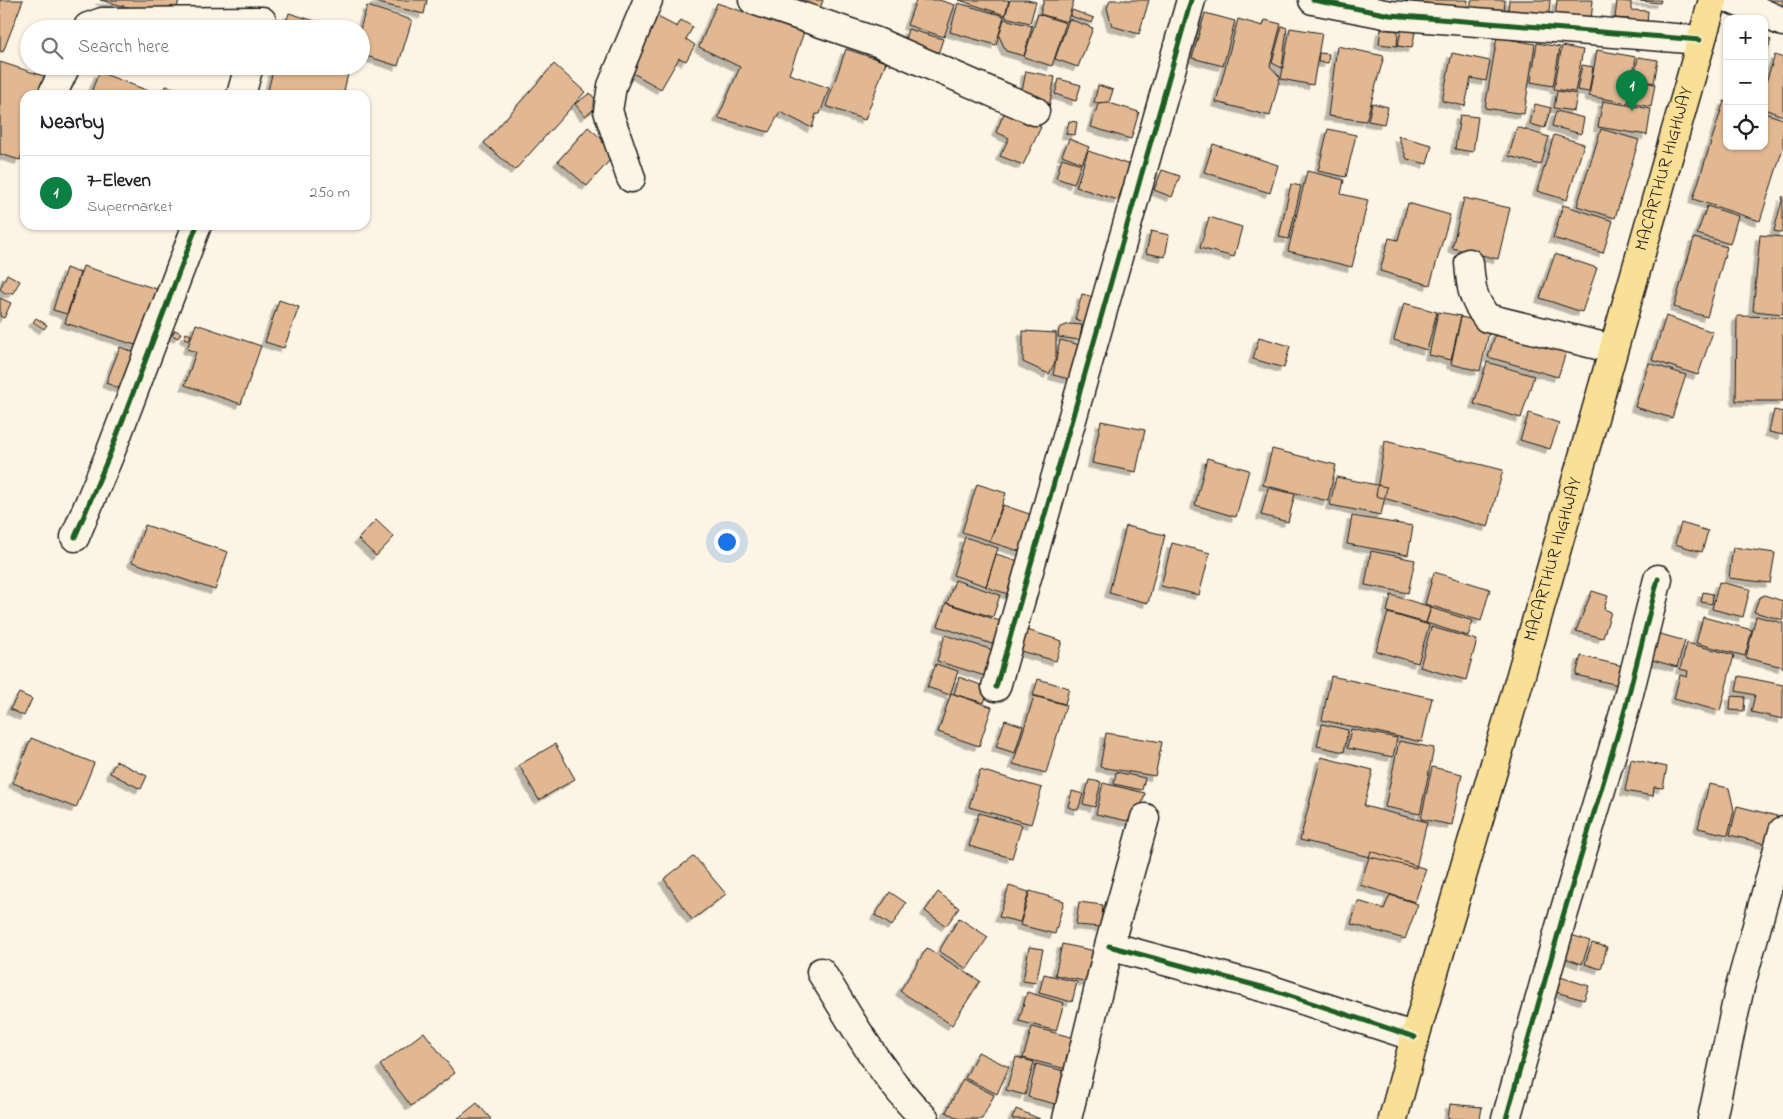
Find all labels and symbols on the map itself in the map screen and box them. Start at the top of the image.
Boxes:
pin: 1 [1616,70,1648,111]
street label: MACARTHUR HIGHWAY [1629,83,1701,254]
street label: MACARTHUR HIGHWAY [1518,474,1590,645]
your location [714,529,740,555]

